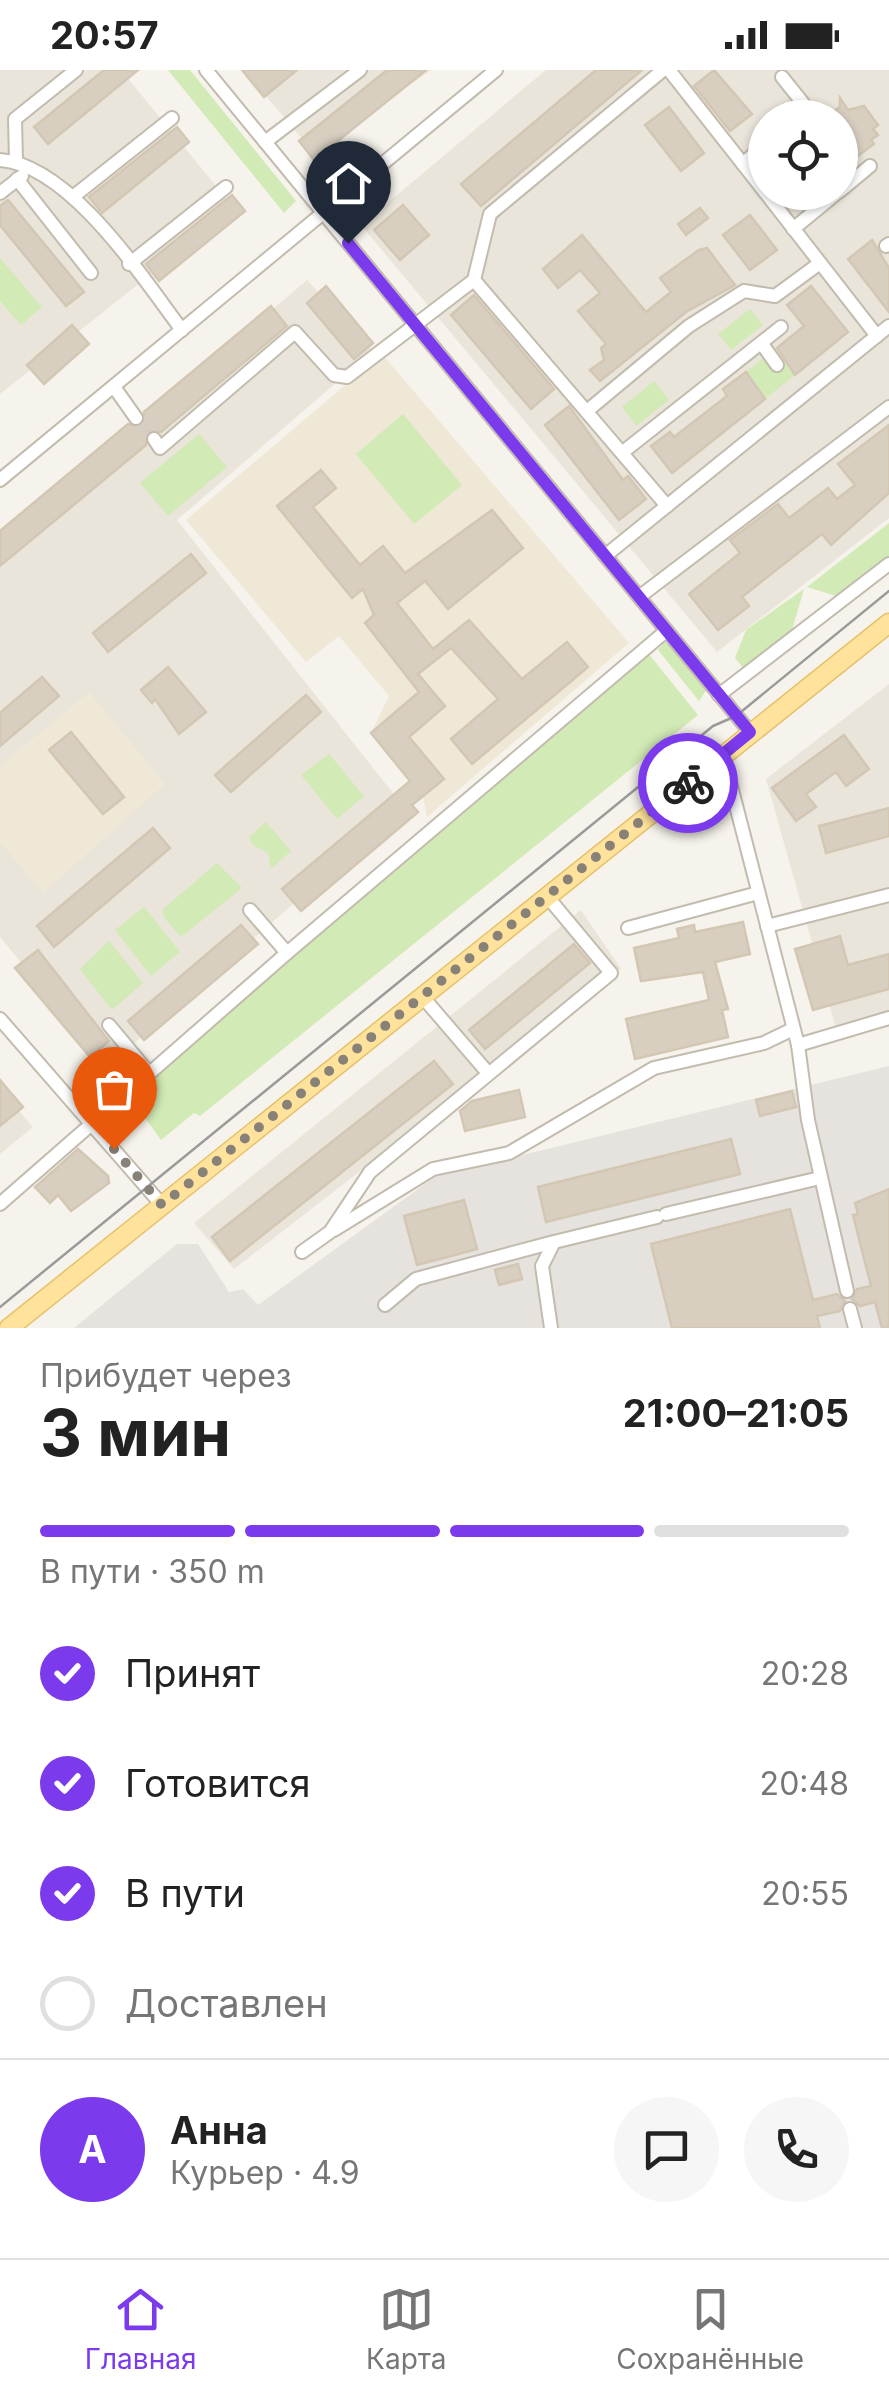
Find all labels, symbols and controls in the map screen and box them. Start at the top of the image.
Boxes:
text: 20:57 [50,12,159,58]
map controls [748,100,858,210]
button: locate [748,100,858,210]
pin [306,141,391,244]
icon: home [321,156,376,211]
courier [638,733,738,833]
icon: bike [661,756,716,811]
pin [72,1047,157,1150]
icon: bag [87,1062,142,1117]
text: Прибудет через [40,1356,292,1395]
text: 21:00–21:05 [623,1390,849,1436]
text: 3 мин [40,1393,231,1472]
text: В пути · 350 m [40,1552,265,1591]
icon: check [40,1646,95,1701]
text: Принят [125,1650,260,1696]
text: 20:28 [761,1654,849,1693]
icon: check [40,1756,95,1811]
text: Готовится [125,1760,310,1806]
text: 20:48 [760,1764,849,1803]
icon: check [40,1866,95,1921]
text: В пути [125,1870,245,1916]
text: 20:55 [761,1874,849,1913]
text: Доставлен [125,1980,328,2026]
button: chat [614,2097,719,2202]
button: phone [744,2097,849,2202]
text: Анна [170,2107,268,2153]
text: А [78,2126,107,2172]
text: Курьер · 4.9 [170,2153,360,2192]
tab: Главная [85,2282,196,2376]
tab: Карта [366,2282,447,2376]
tab: Сохранённые [616,2282,804,2376]

